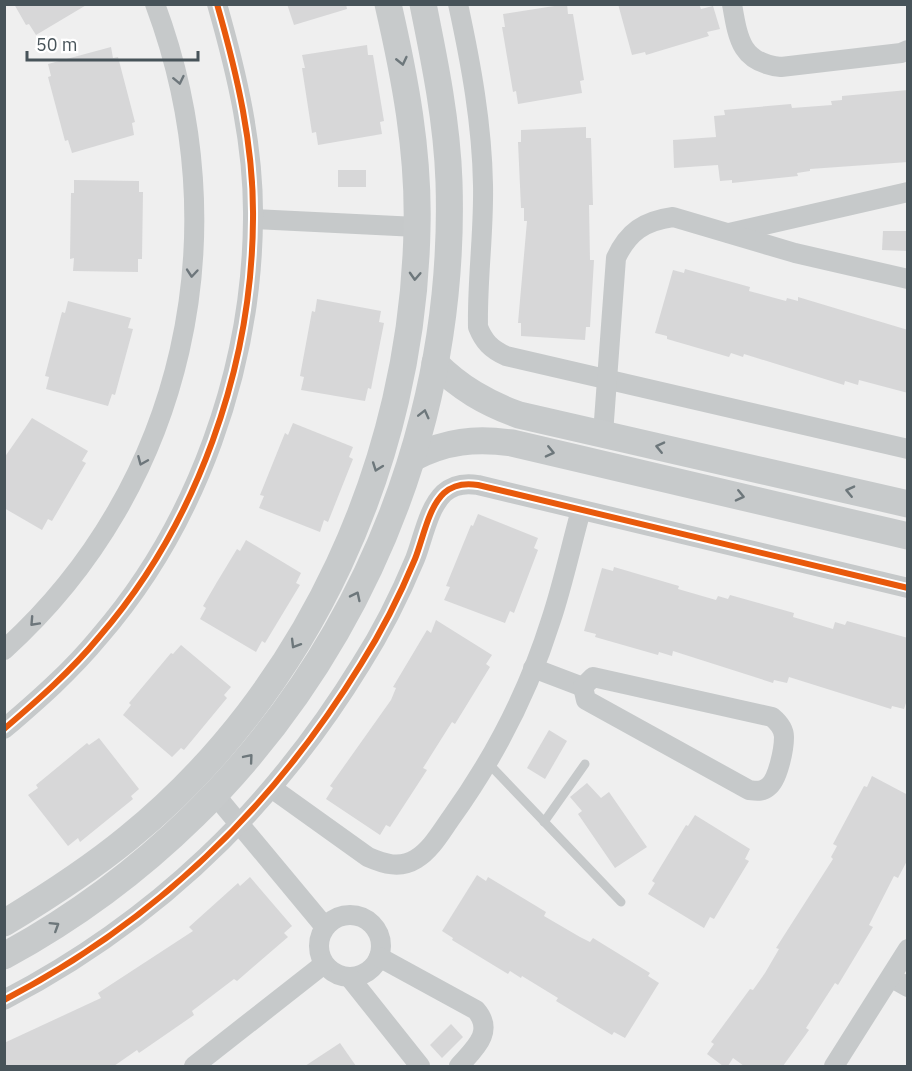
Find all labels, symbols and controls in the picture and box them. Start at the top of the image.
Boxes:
scale bar [27,24,198,62]
text: 50 m [36,33,78,56]
one-way arrow [394,56,407,66]
one-way arrow [172,75,185,85]
one-way arrow [186,269,199,278]
one-way arrow [408,272,421,281]
one-way arrow [417,409,430,419]
one-way arrow [656,442,666,455]
one-way arrow [545,444,555,457]
one-way arrow [137,454,149,465]
one-way arrow [372,461,385,472]
one-way arrow [846,485,856,498]
one-way arrow [735,489,745,502]
one-way arrow [349,591,361,602]
one-way arrow [30,615,41,625]
one-way arrow [291,637,303,648]
one-way arrow [242,754,253,765]
one-way arrow [49,922,59,934]

